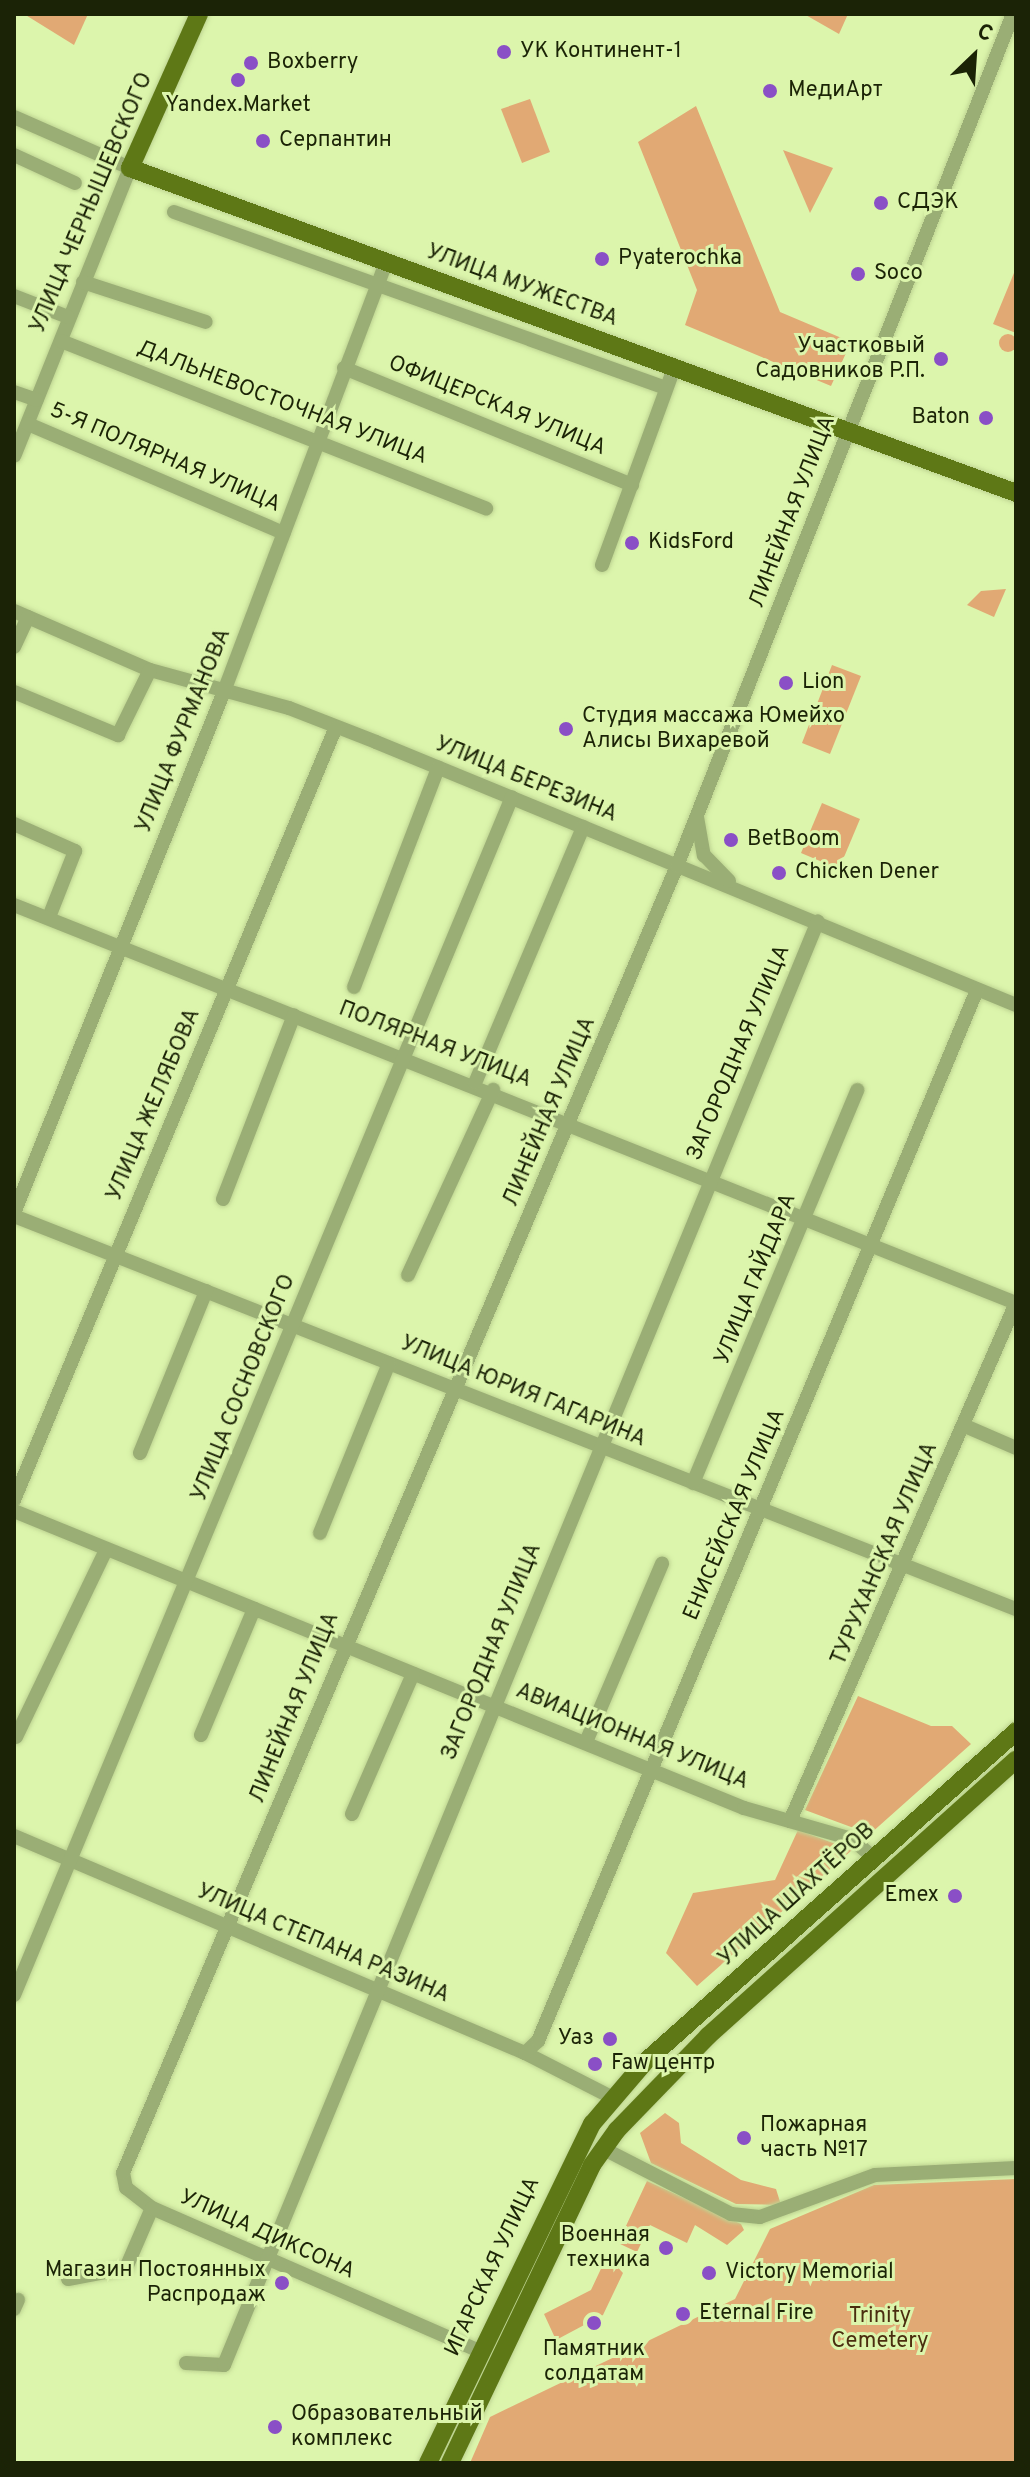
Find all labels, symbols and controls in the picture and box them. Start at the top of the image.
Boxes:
north arrow [934,16,1014,96]
text: С [972,19,996,49]
place label: УК Континент-1 [520,39,682,65]
marker: УК Континент-1 [495,43,513,61]
place label: Boxberry [267,50,358,76]
marker: Boxberry [242,54,260,72]
street label: УЛИЦА ЧЕРНЫШЕВСКОГО [25,68,159,338]
marker: Yandex.Market [229,71,247,89]
place label: МедиАрт [788,78,883,104]
marker: МедиАрт [759,80,781,102]
place label: Yandex.Market [165,93,311,119]
place label: Серпантин [279,128,392,154]
marker: Серпантин [254,132,272,150]
place label: СДЭК [897,190,959,216]
marker: СДЭК [872,194,890,212]
street label: УЛИЦА МУЖЕСТВА [422,239,622,333]
place label: Pyaterochka [618,246,742,272]
marker: Pyaterochka [593,250,611,268]
place label: Soco [874,261,923,287]
marker: Soco [849,265,867,283]
place label: Участковый Садовников Р.П. [755,333,925,384]
street label: ДАЛЬНЕВОСТОЧНАЯ УЛИЦА [133,335,431,471]
street label: ОФИЦЕРСКАЯ УЛИЦА [384,350,610,462]
marker: Участковый Садовников Р.П. [932,350,950,368]
street label: 5-Я ПОЛЯРНАЯ УЛИЦА [46,397,284,519]
place label: Baton [911,405,970,431]
marker: Baton [977,409,995,427]
street label: ЛИНЕЙНАЯ УЛИЦА [744,412,842,612]
place label: KidsFord [648,530,734,556]
marker: KidsFord [623,534,641,552]
street label: УЛИЦА ФУРМАНОВА [131,625,237,837]
place label: Lion [802,670,844,696]
marker: Lion [777,674,795,692]
place label: Студия массажа Юмейхо Алисы Вихаревой [582,703,845,754]
marker: Студия массажа Юмейхо Алисы Вихаревой [557,720,575,738]
street label: УЛИЦА БЕРЕЗИНА [431,731,621,829]
place label: BetBoom [747,827,840,853]
marker: BetBoom [722,831,740,849]
place label: Chicken Dener [795,860,939,886]
marker: Chicken Dener [770,864,788,882]
street label: ЗАГОРОДНАЯ УЛИЦА [682,941,796,1165]
street label: ПОЛЯРНАЯ УЛИЦА [335,996,535,1094]
street label: УЛИЦА ЖЕЛЯБОВА [101,1005,207,1205]
street label: ЛИНЕЙНАЯ УЛИЦА [498,1013,602,1211]
street label: УЛИЦА ГАЙДАРА [709,1189,803,1369]
street label: УЛИЦА СОСНОВСКОГО [186,1270,302,1506]
street label: УЛИЦА ЮРИЯ ГАГАРИНА [396,1330,650,1454]
street label: ЕНИСЕЙСКАЯ УЛИЦА [679,1405,791,1625]
street label: ТУРУХАНСКАЯ УЛИЦА [826,1439,944,1669]
street label: ЗАГОРОДНАЯ УЛИЦА [436,1540,548,1764]
street label: ЛИНЕЙНАЯ УЛИЦА [245,1609,345,1807]
street label: АВИАЦИОННАЯ УЛИЦА [512,1678,752,1796]
street label: УЛИЦА ШАХТЁРОВ [713,1817,881,1973]
street label: УЛИЦА СТЕПАНА РАЗИНА [192,1878,454,2010]
place label: Emex [884,1883,939,1909]
marker: Emex [946,1887,964,1905]
place label: Уаз [558,2026,594,2052]
marker: Уаз [601,2030,619,2048]
place label: Faw центр [611,2051,715,2077]
marker: Faw центр [586,2055,604,2073]
place label: Пожарная часть №17 [760,2112,868,2164]
marker: Пожарная часть №17 [735,2129,753,2147]
street label: ИГАРСКАЯ УЛИЦА [440,2173,546,2361]
street label: УЛИЦА ДИКСОНА [175,2184,359,2286]
place label: Военная техника [561,2222,650,2274]
marker: Военная техника [657,2239,675,2257]
place label: Магазин Постоянных Распродаж [45,2257,266,2308]
place label: Victory Memorial [725,2260,894,2286]
marker: Victory Memorial [700,2264,718,2282]
marker: Магазин Постоянных Распродаж [273,2274,291,2292]
place label: Eternal Fire [699,2301,813,2327]
park label: Trinity Cemetery [831,2303,929,2354]
marker: Eternal Fire [674,2305,692,2323]
marker: Памятник солдатам [585,2314,603,2332]
place label: Памятник солдатам [543,2336,645,2388]
place label: Образовательный комплекс [291,2401,483,2452]
marker: Образовательный комплекс [266,2418,284,2436]

